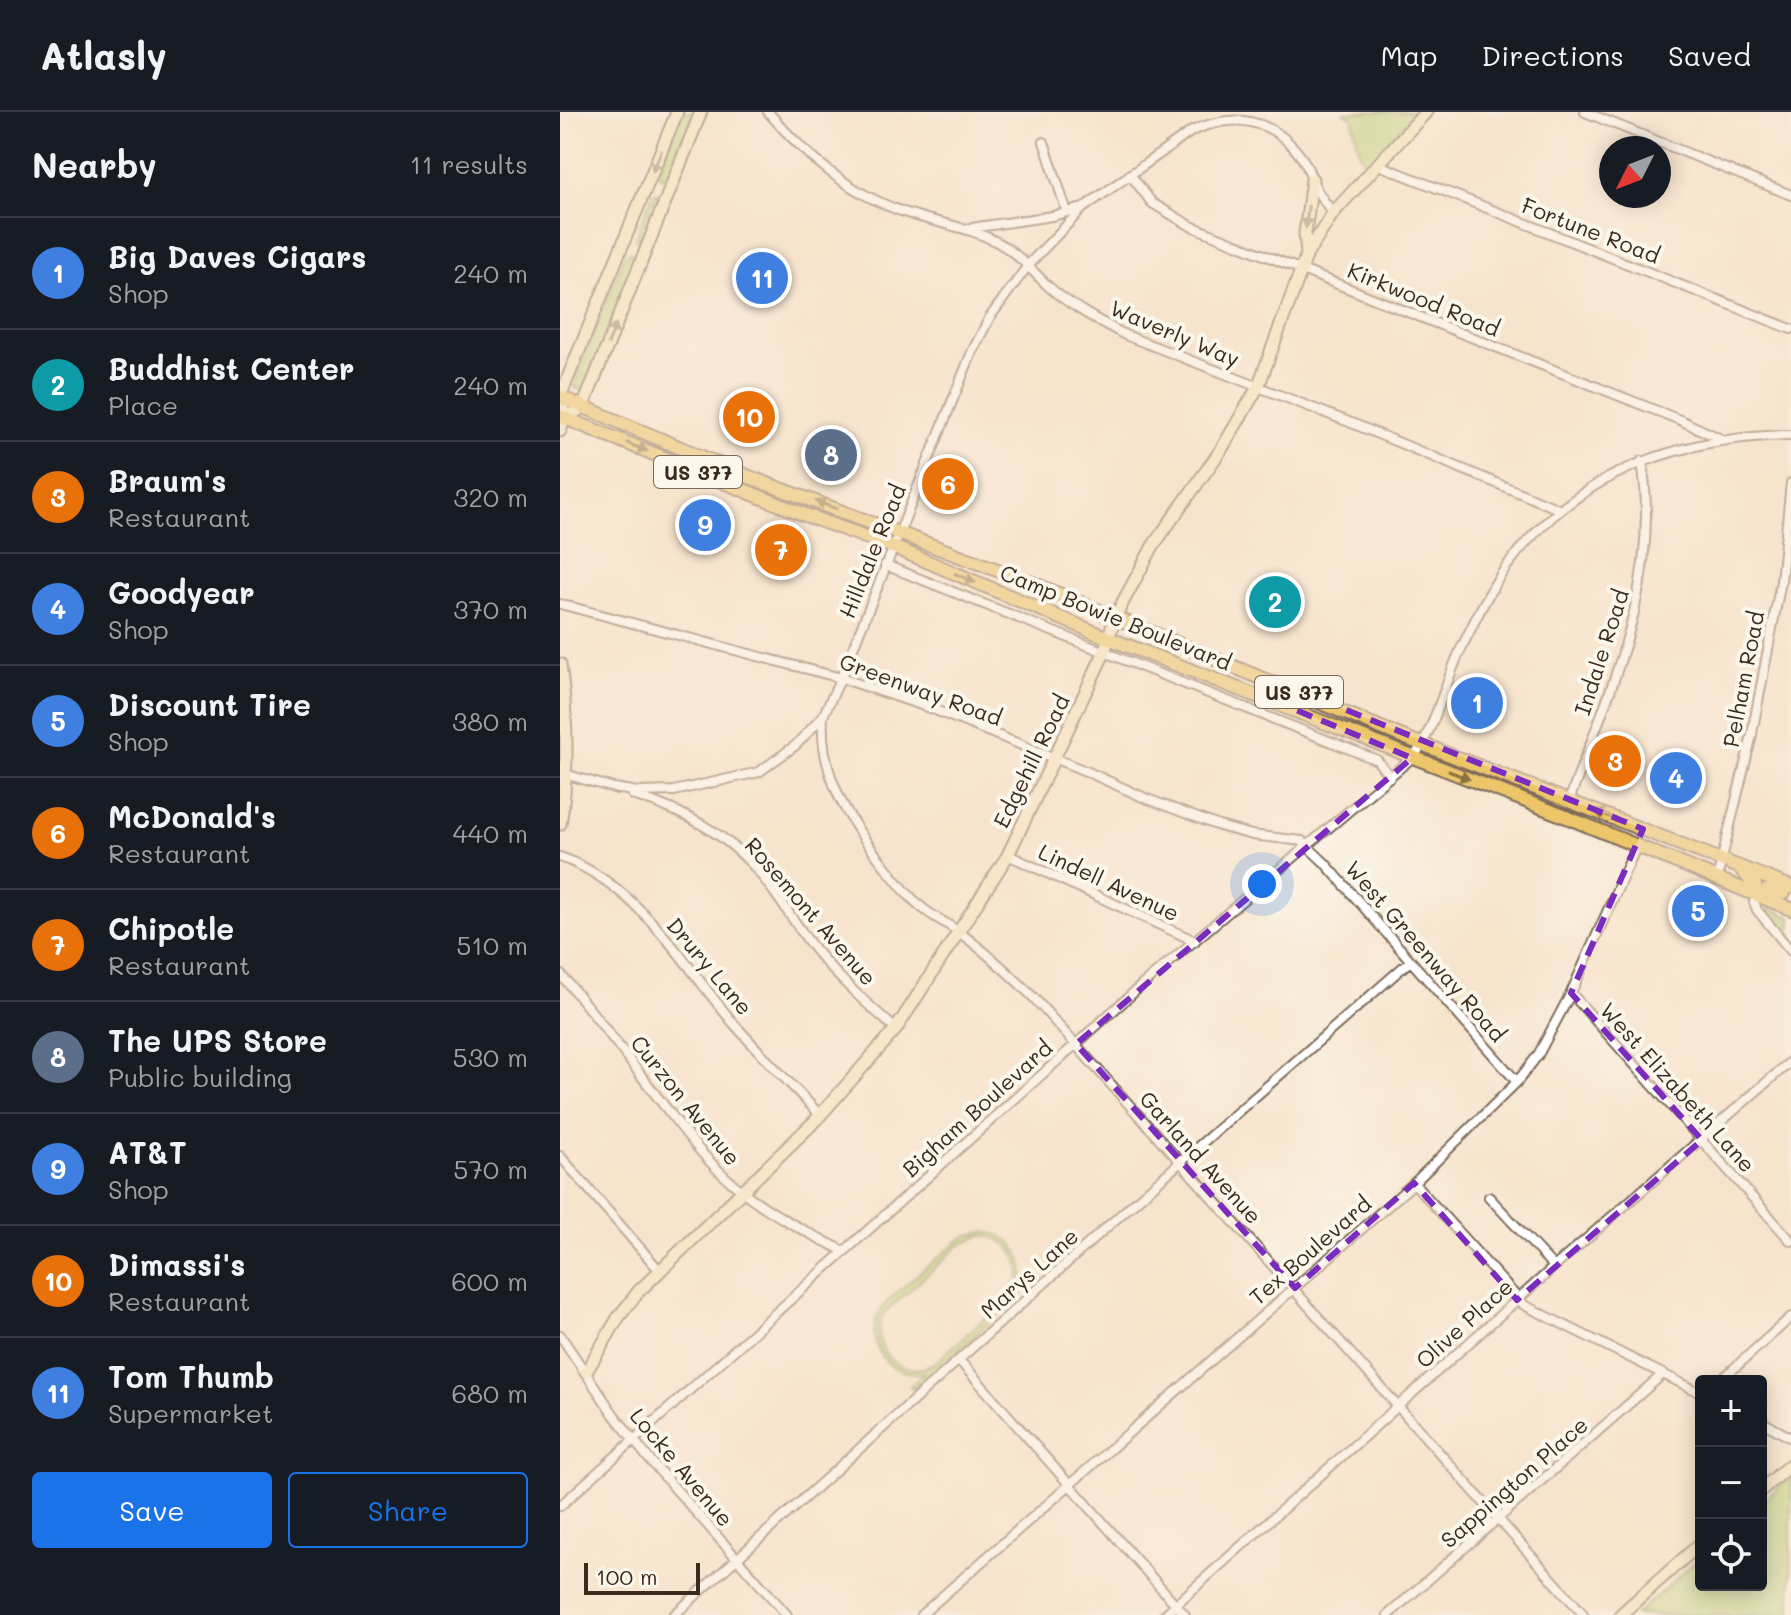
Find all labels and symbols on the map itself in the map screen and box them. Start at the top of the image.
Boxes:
north arrow [1599,136,1671,208]
one-way arrow [651,149,664,172]
street label: Fortune Road [1518,190,1664,270]
one-way arrow [1301,205,1314,230]
pin: 11 [736,248,788,308]
street label: Kirkwood Road [1344,255,1504,343]
street label: Waverly Way [1106,293,1244,373]
one-way arrow [606,322,619,346]
pin: 10 [723,387,775,447]
pin: 8 [805,425,857,485]
one-way arrow [625,441,649,454]
pin: 6 [922,454,974,514]
road number: US 377 [654,456,742,488]
street label: Hilldale Road [832,480,912,622]
pin: 9 [679,495,731,555]
one-way arrow [814,499,838,511]
pin: 7 [755,520,807,580]
street label: Camp Bowie Boulevard [996,557,1236,677]
one-way arrow [953,571,977,584]
pin: 2 [1249,572,1301,632]
street label: Indale Road [1567,585,1635,719]
street label: Pelham Road [1716,608,1770,750]
street label: Greenway Road [836,646,1006,732]
pin: 1 [1451,673,1503,733]
road number: US 377 [1255,676,1343,708]
street label: Edgehill Road [986,689,1076,833]
pin: 3 [1589,731,1641,791]
pin: 4 [1650,748,1702,808]
one-way arrow [1447,769,1471,782]
one-way arrow [1594,808,1618,821]
street label: Rosemont Avenue [739,831,883,991]
street label: Lindell Avenue [1034,837,1184,927]
street label: West Greenway Road [1339,854,1513,1048]
your location [1242,864,1282,904]
pin: 5 [1672,881,1724,941]
street label: Drury Lane [661,911,759,1021]
street label: West Elizabeth Lane [1594,996,1762,1178]
street label: Curzon Avenue [625,1029,747,1171]
street label: Bigham Boulevard [896,1033,1058,1183]
street label: Garland Avenue [1133,1084,1269,1230]
street label: Tex Boulevard [1243,1189,1377,1311]
street label: Marys Lane [974,1221,1084,1325]
street label: Olive Place [1409,1272,1519,1374]
street label: Locke Avenue [624,1402,740,1532]
street label: Sappington Place [1434,1410,1594,1554]
scale bar [584,1559,700,1595]

